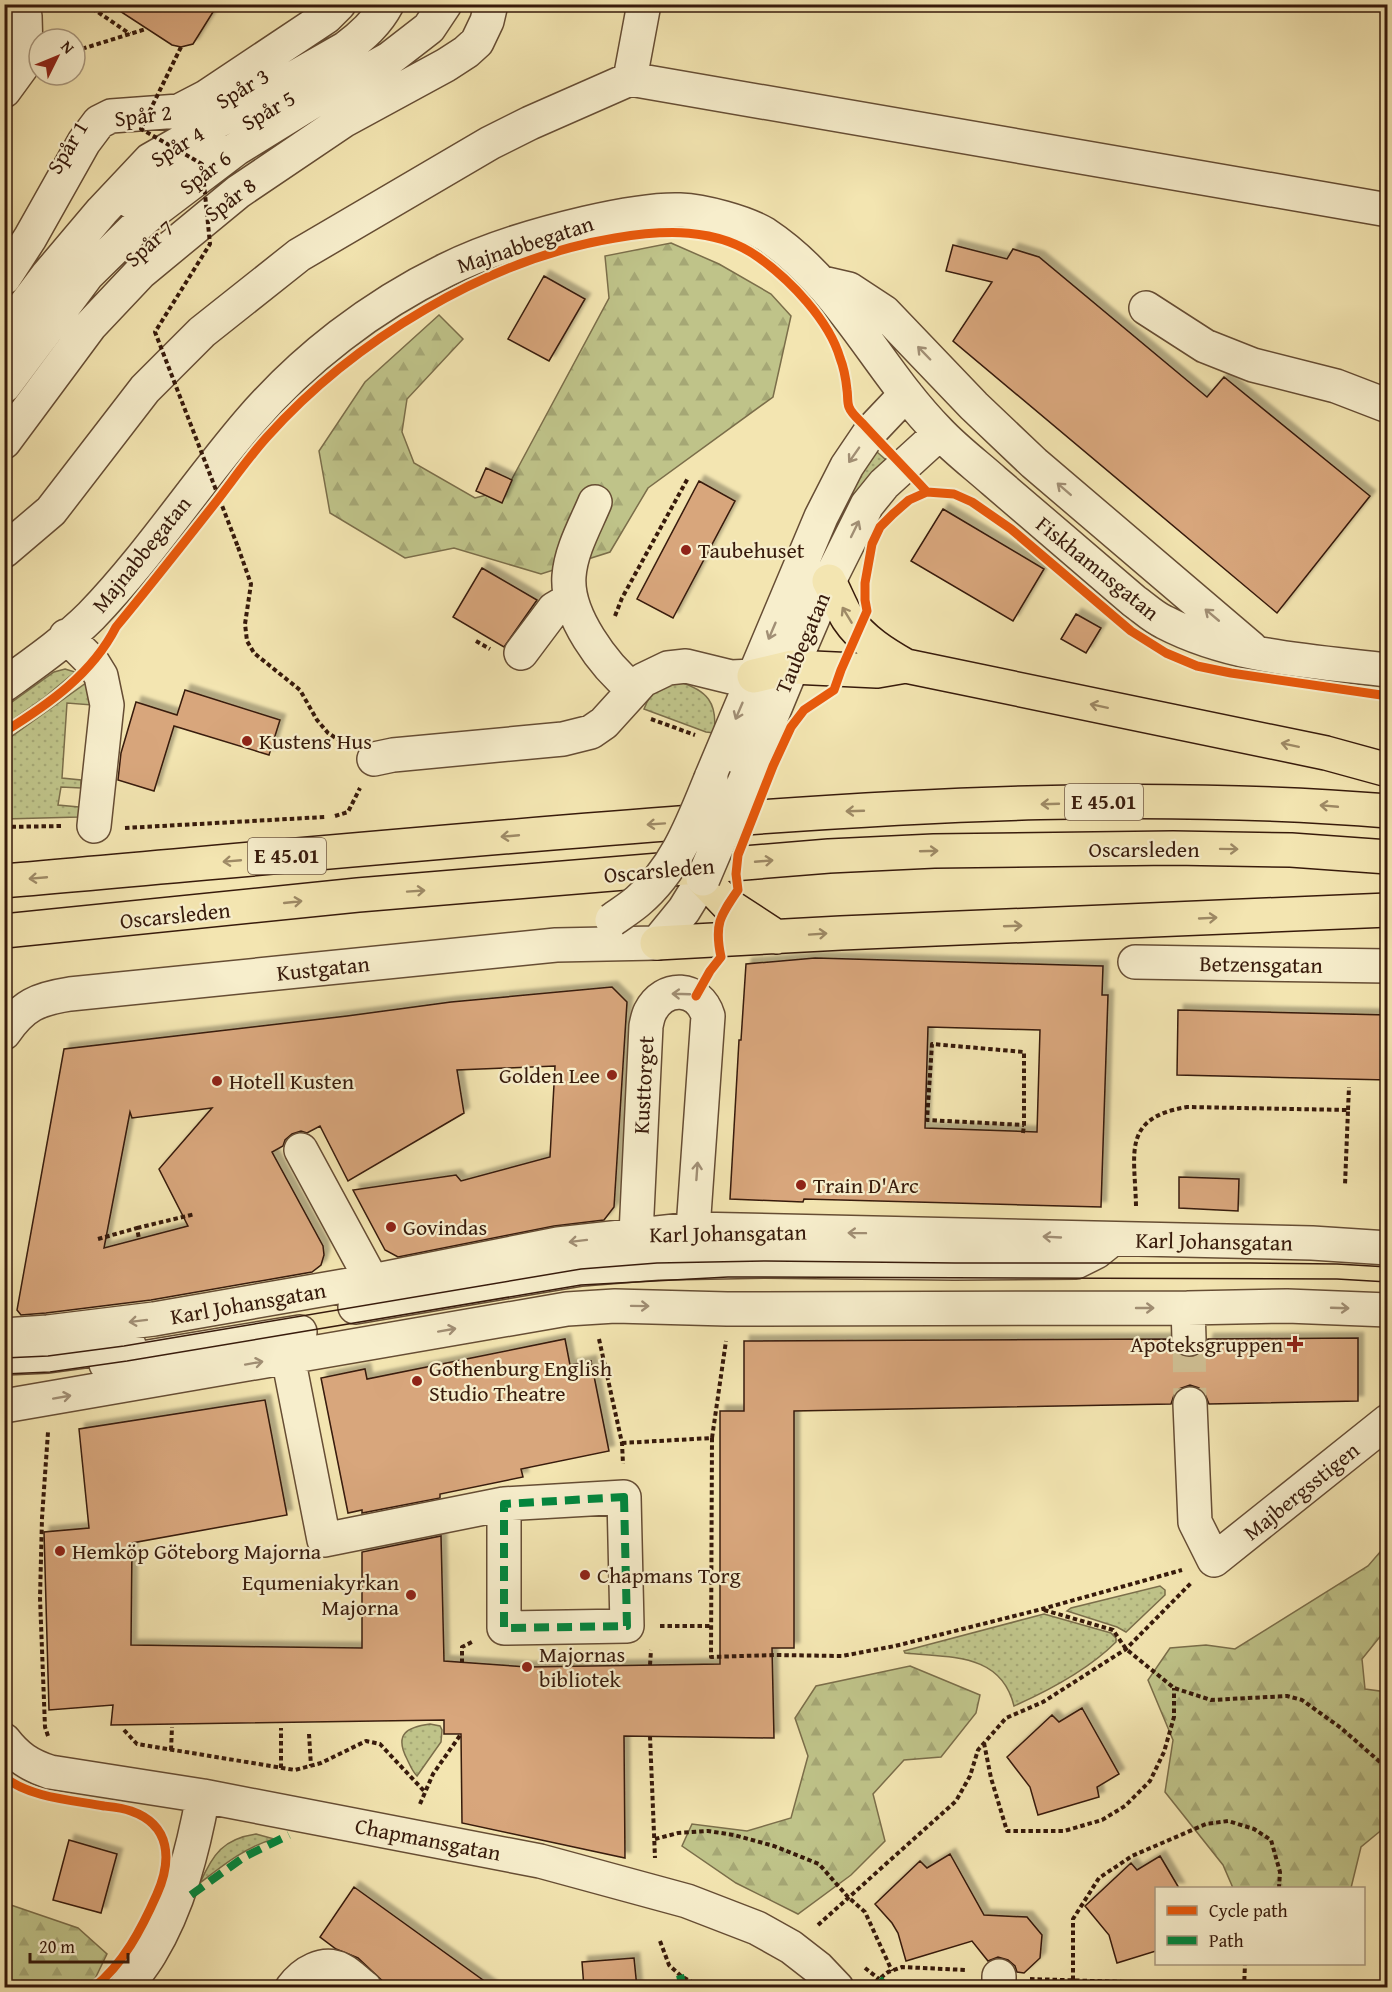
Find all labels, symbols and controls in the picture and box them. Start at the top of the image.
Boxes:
north arrow [27,27,87,87]
text: N [56,35,81,59]
street label: Spår 3 [209,59,275,117]
street label: Spår 5 [235,82,301,138]
street label: Spår 2 [113,96,173,134]
street label: Spår 1 [38,114,96,180]
street label: Spår 4 [144,117,210,175]
street label: Spår 6 [172,142,238,202]
street label: Spår 8 [197,169,263,229]
street label: Majnabbegatan [453,207,598,281]
street label: Spår 7 [117,212,181,274]
one-way arrow [916,346,931,361]
one-way arrow [848,446,860,462]
one-way arrow [1057,482,1072,496]
street label: Majnabbegatan [84,488,199,619]
street label: Fiskhamnsgatan [1029,508,1167,628]
one-way arrow [850,520,861,538]
place label: Taubehuset [698,534,805,566]
marker: Taubehuset [679,543,693,557]
street label: Taubegatan [766,587,838,699]
one-way arrow [841,607,853,624]
one-way arrow [1204,609,1220,622]
one-way arrow [766,622,778,640]
one-way arrow [1090,700,1110,711]
one-way arrow [733,701,744,720]
place label: Kustens Hus [259,725,372,757]
marker: Kustens Hus [240,734,254,748]
one-way arrow [1281,739,1300,751]
road number: E 45.01 [1065,784,1143,820]
one-way arrow [1041,798,1061,809]
one-way arrow [1320,800,1340,811]
one-way arrow [846,805,866,816]
one-way arrow [647,819,667,830]
one-way arrow [501,831,521,842]
street label: Oscarsleden [1089,833,1200,865]
road number: E 45.01 [248,838,326,874]
one-way arrow [1219,843,1239,855]
one-way arrow [919,845,939,857]
street label: Oscarsleden [602,849,716,891]
one-way arrow [754,855,774,866]
one-way arrow [223,856,243,867]
one-way arrow [29,873,49,884]
one-way arrow [406,885,426,896]
street label: Oscarsleden [118,893,232,937]
one-way arrow [282,896,302,907]
one-way arrow [1197,913,1217,924]
one-way arrow [1002,921,1022,932]
one-way arrow [808,929,828,940]
street label: Kustgatan [275,947,372,989]
street label: Betzensgatan [1199,947,1324,981]
one-way arrow [672,988,691,999]
street label: Kusttorget [624,1035,662,1135]
place label: Golden Lee [499,1059,600,1091]
place label: Hotell Kusten [229,1065,355,1097]
marker: Golden Lee [605,1068,619,1082]
marker: Hotell Kusten [210,1074,224,1088]
one-way arrow [692,1161,703,1181]
place label: Train D'Arc [813,1169,919,1201]
marker: Train D'Arc [794,1178,808,1192]
place label: Govindas [403,1211,487,1243]
street label: Karl Johansgatan [649,1216,808,1250]
marker: Govindas [384,1220,398,1234]
street label: Karl Johansgatan [1135,1224,1294,1258]
one-way arrow [848,1227,868,1238]
one-way arrow [1043,1232,1063,1243]
one-way arrow [569,1236,589,1247]
street label: Karl Johansgatan [168,1273,329,1332]
one-way arrow [629,1300,649,1312]
one-way arrow [1135,1302,1155,1314]
one-way arrow [1330,1302,1350,1313]
one-way arrow [129,1316,149,1327]
one-way arrow [436,1324,456,1335]
place label: Apoteksgruppen [1130,1328,1284,1360]
marker: Apoteksgruppen [1288,1337,1302,1351]
place label: Gothenburg English Studio Theatre [429,1352,613,1409]
one-way arrow [244,1357,264,1368]
marker: Gothenburg English Studio Theatre [410,1374,424,1388]
one-way arrow [52,1391,72,1402]
street label: Majbergsstigen [1236,1434,1366,1548]
place label: Hemköp Göteborg Majorna [72,1535,322,1567]
marker: Hemköp Göteborg Majorna [53,1544,67,1558]
place label: Chapmans Torg [597,1559,741,1591]
place label: Equmeniakyrkan Majorna [242,1566,400,1623]
marker: Chapmans Torg [578,1568,592,1582]
marker: Equmeniakyrkan Majorna [404,1588,418,1602]
place label: Majornas bibliotek [539,1638,625,1695]
marker: Majornas bibliotek [520,1660,534,1674]
street label: Chapmansgatan [352,1809,504,1869]
legend [1155,1887,1365,1965]
text: Cycle path [1209,1897,1288,1924]
scale bar [30,1926,128,1964]
text: Path [1209,1927,1244,1954]
text: 20 m [39,1933,75,1960]

